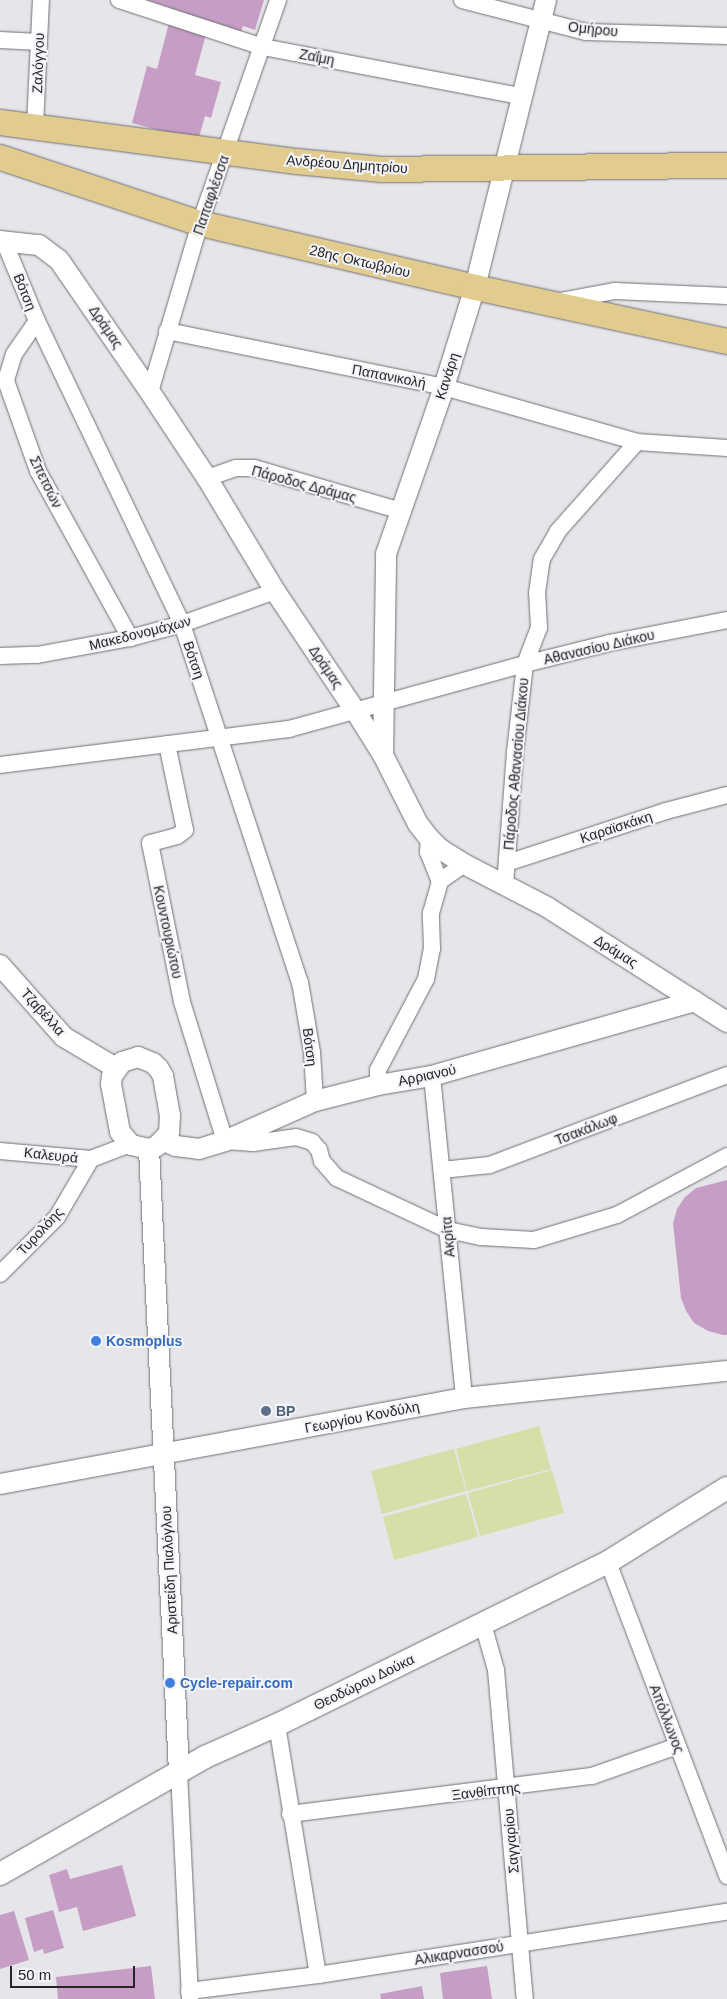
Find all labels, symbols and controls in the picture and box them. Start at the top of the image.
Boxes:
street label: Ομήρου [567,18,619,40]
street label: Ζαλόγγου [29,32,47,94]
street label: Ζαΐμη [298,45,336,69]
street label: Ανδρέου Δημητρίου [285,151,409,177]
street label: Παπαφλέσσα [190,153,232,237]
street label: 28ης Οκτωβρίου [308,241,412,281]
street label: Βότση [10,271,40,313]
street label: Δράμας [86,302,126,352]
street label: Κανάρη [432,351,462,401]
street label: Παπανικολή [351,361,427,391]
street label: Σπετσών [26,453,66,511]
street label: Πάροδος Δράμας [249,462,359,506]
street label: Μακεδονομάχων [87,612,193,654]
street label: Αθανασίου Διάκου [541,626,657,668]
street label: Βότση [180,639,208,681]
street label: Δράμας [306,642,346,692]
street label: Πάροδος Αθανασίου Διάκου [500,676,532,852]
street label: Καραϊσκάκη [578,807,654,847]
street label: Κουντουριώτου [150,884,186,980]
street label: Δράμας [591,931,641,971]
street label: Τζαβέλλα [17,985,69,1039]
street label: Βότση [299,1027,321,1067]
street label: Αρριανού [396,1061,458,1089]
street label: Τσακάλωφ [552,1109,620,1149]
street label: Καλευρά [23,1144,79,1166]
street label: Τυρολόης [14,1203,66,1259]
street label: Ακρίτα [438,1216,458,1258]
place label: Kosmoplus [106,1333,182,1349]
marker: Kosmoplus [90,1335,102,1347]
street label: Γεωργίου Κονδύλη [303,1398,421,1436]
place label: BP [276,1403,295,1419]
marker: BP [260,1405,272,1417]
street label: Αριστείδη Πιαλόγλου [157,1505,181,1635]
street label: Θεοδώρου Δούκα [311,1650,417,1714]
place label: Cycle-repair.com [180,1675,293,1691]
marker: Cycle-repair.com [164,1677,176,1689]
street label: Απόλλωνος [646,1682,688,1756]
street label: Ξανθίππης [451,1778,521,1804]
street label: Σαγγαρίου [500,1808,522,1874]
street label: Αλικαρνασσού [413,1938,505,1968]
scale bar [12,1956,138,1988]
text: 50 m [18,1966,51,1983]

